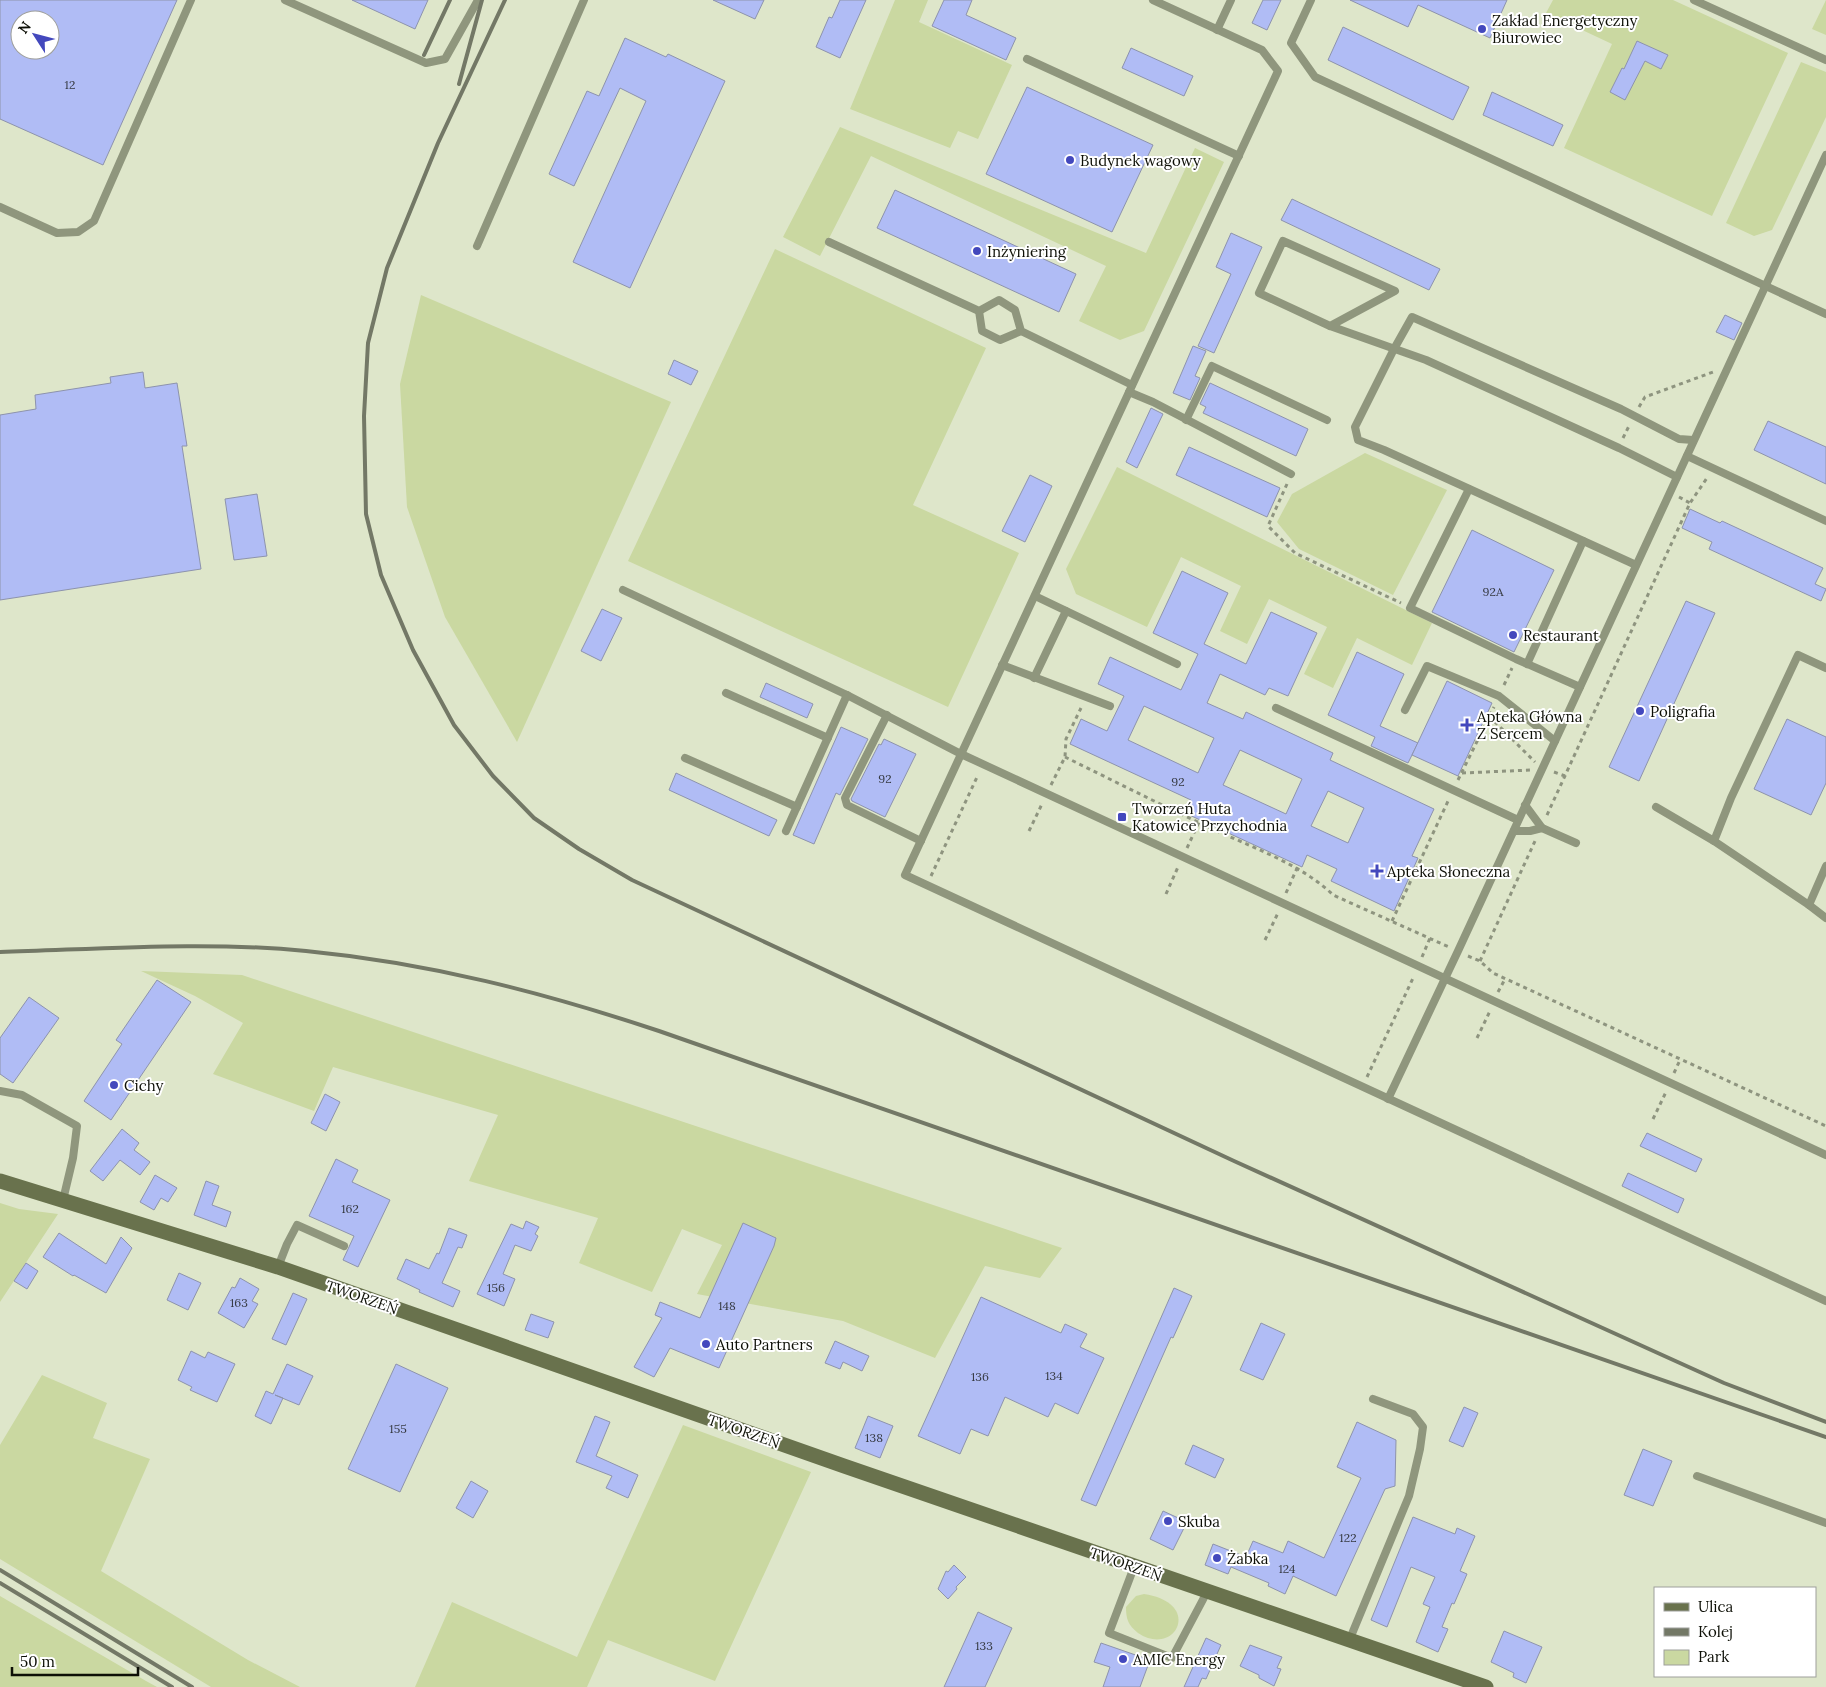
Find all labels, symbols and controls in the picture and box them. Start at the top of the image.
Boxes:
north arrow [10,10,60,60]
place label: Zakład Energetyczny Biurowiec [1492,11,1637,47]
text: N [14,18,35,37]
marker: Zakład Energetyczny Biurowiec [1476,23,1488,35]
house number: 12 [65,77,75,92]
place label: Budynek wagowy [1080,151,1201,170]
marker: Budynek wagowy [1064,154,1076,166]
place label: Inżyniering [987,242,1067,261]
marker: Inżyniering [971,245,983,257]
house number: 92A [1483,584,1504,599]
place label: Restaurant [1523,626,1599,645]
marker: Restaurant [1507,629,1519,641]
place label: Poligrafia [1650,702,1716,721]
marker: Poligrafia [1634,705,1646,717]
place label: Apteka Główna Z Sercem [1476,707,1583,743]
marker: Apteka Główna Z Sercem [1461,719,1473,731]
house number: 92 [878,771,892,786]
house number: 92 [1171,774,1185,789]
place label: Tworzeń Huta Katowice Przychodnia [1132,799,1288,835]
marker: Tworzeń Huta Katowice Przychodnia [1116,811,1128,823]
place label: Apteka Słoneczna [1386,862,1511,881]
marker: Apteka Słoneczna [1371,865,1383,877]
place label: Cichy [124,1076,164,1095]
marker: Cichy [108,1079,120,1091]
house number: 162 [341,1201,359,1216]
street label: TWORZEŃ [323,1276,401,1318]
house number: 156 [487,1280,505,1295]
house number: 163 [230,1295,248,1310]
house number: 148 [718,1298,736,1313]
place label: Auto Partners [715,1335,813,1354]
marker: Auto Partners [700,1338,712,1350]
house number: 134 [1045,1368,1063,1383]
house number: 136 [971,1369,989,1384]
street label: TWORZEŃ [705,1410,783,1452]
house number: 155 [389,1421,407,1436]
house number: 138 [865,1430,883,1445]
place label: Skuba [1178,1512,1220,1531]
marker: Skuba [1162,1515,1174,1527]
house number: 122 [1339,1530,1357,1545]
street label: TWORZEŃ [1087,1543,1165,1585]
place label: Żabka [1227,1549,1269,1568]
marker: Żabka [1211,1552,1223,1564]
house number: 124 [1278,1561,1296,1576]
legend [1654,1587,1816,1677]
text: Ulica [1698,1597,1734,1616]
text: Kolej [1698,1622,1733,1641]
house number: 133 [975,1638,993,1653]
scale bar [12,1644,139,1676]
text: Park [1698,1647,1729,1666]
place label: AMIC Energy [1132,1650,1225,1669]
text: 50 m [20,1652,55,1671]
marker: AMIC Energy [1117,1653,1129,1665]

